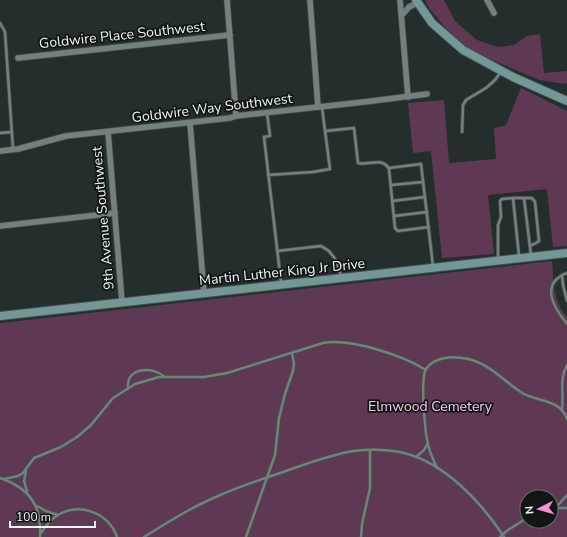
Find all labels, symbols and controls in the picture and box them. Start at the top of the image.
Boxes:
street label: Goldwire Place Southwest [38,17,206,53]
street label: Goldwire Way Southwest [131,89,293,127]
street label: 9th Avenue Southwest [87,145,119,290]
street label: Martin Luther King Jr Drive [198,254,366,290]
park label: Elmwood Cemetery [368,397,493,416]
north arrow [519,489,559,529]
scale bar [10,503,95,529]
text: N [522,505,537,515]
text: 100 m [16,509,51,525]

